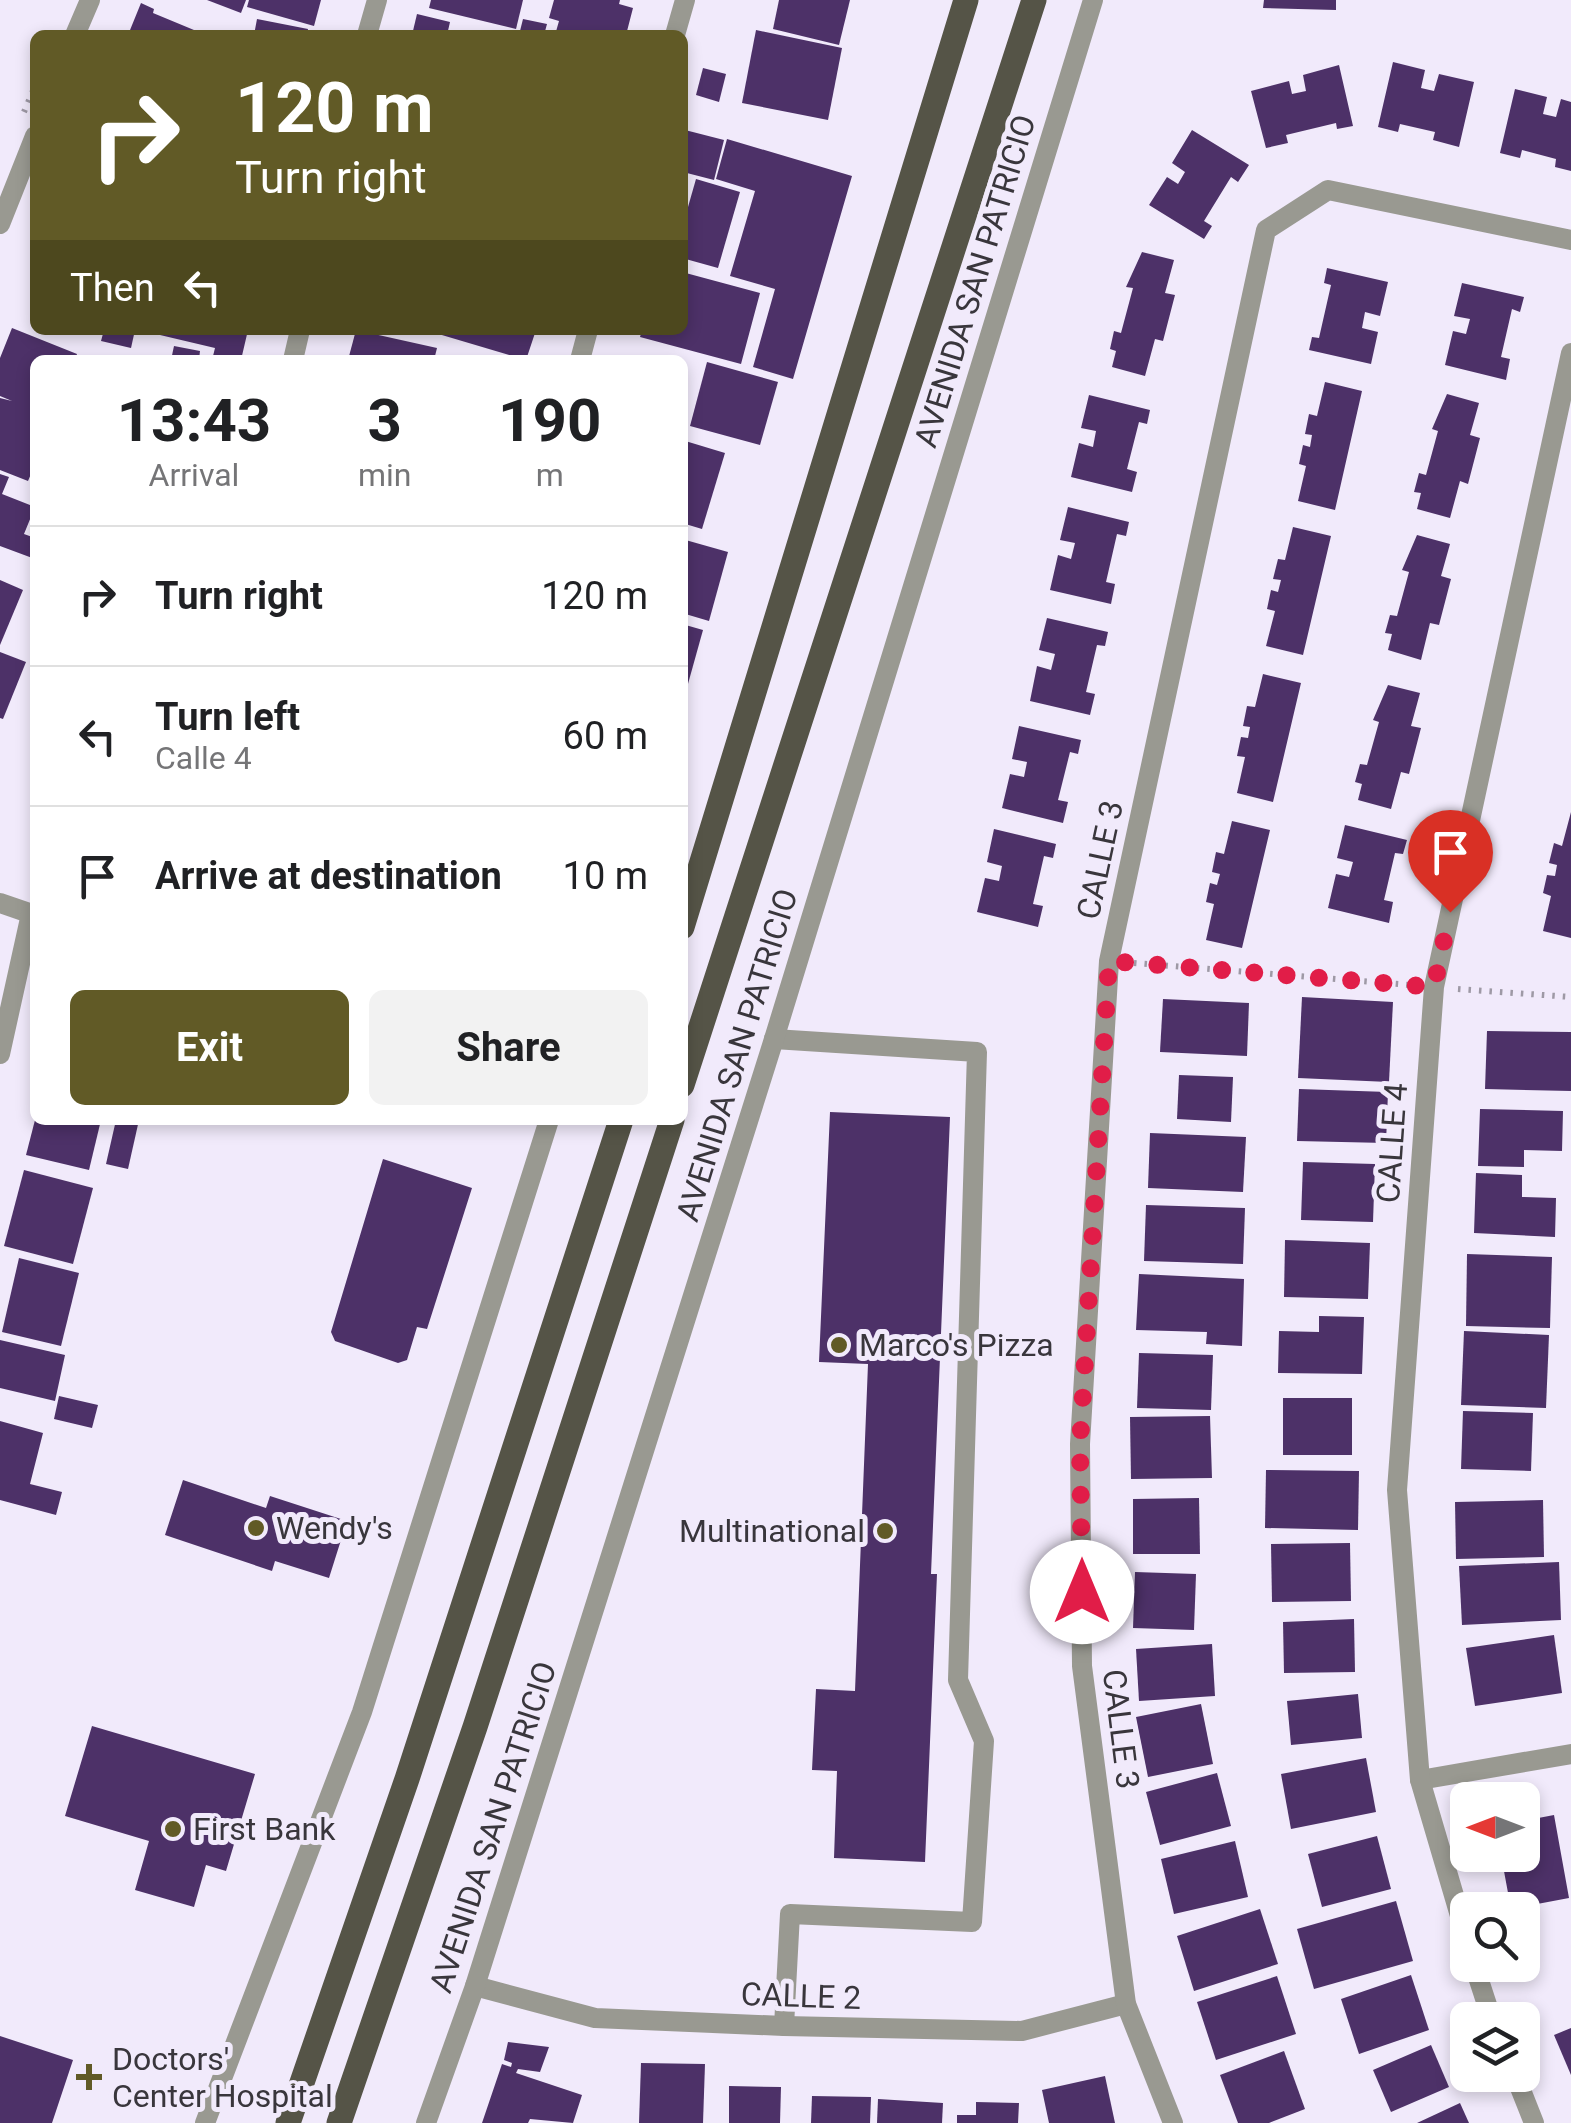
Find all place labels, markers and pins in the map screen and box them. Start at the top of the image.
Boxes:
pin [1408,810,1493,913]
place label: Marco's Pizza [859,1326,1054,1364]
marker: Marco's Pizza [828,1334,850,1356]
place label: Wendy's [276,1509,393,1547]
place label: Multinational [679,1512,865,1550]
marker: Wendy's [245,1517,267,1539]
marker: Multinational [874,1520,896,1542]
place label: First Bank [193,1810,336,1848]
marker: First Bank [162,1818,184,1840]
place label: Doctors' Center Hospital [112,2040,333,2115]
marker: Doctors' Center Hospital [76,2064,102,2090]

